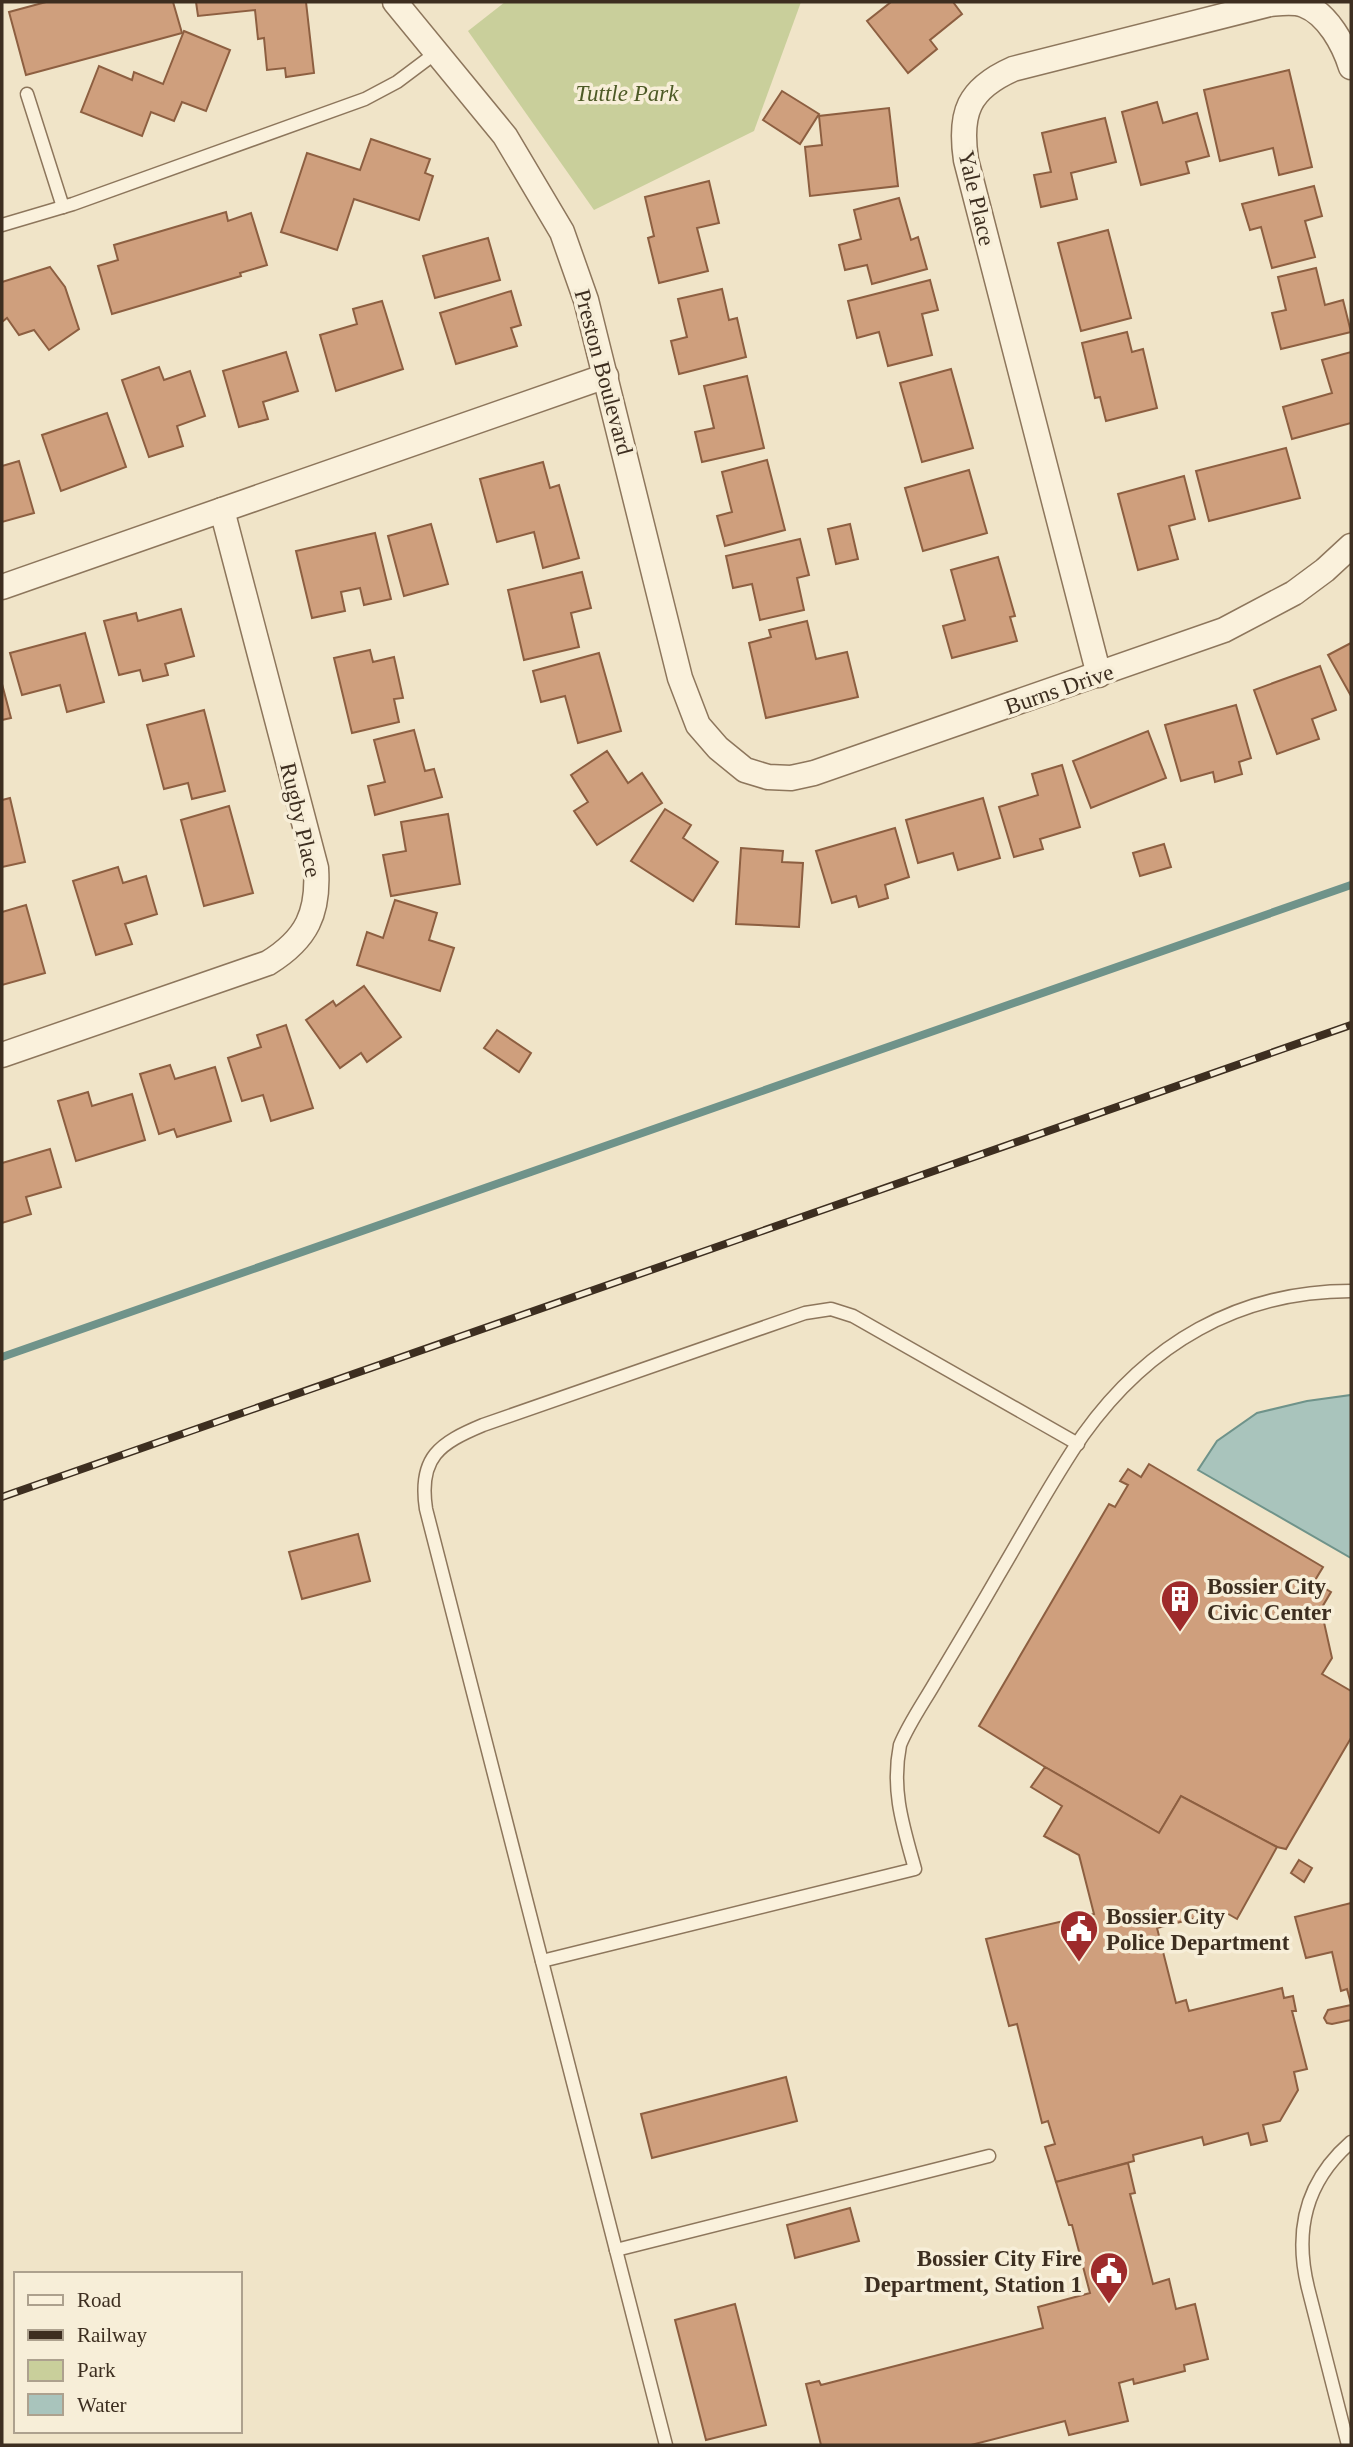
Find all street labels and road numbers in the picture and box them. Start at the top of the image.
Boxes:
street label: Yale Place [953,148,1000,248]
street label: Preston Boulevard [569,287,638,458]
street label: Burns Drive [1002,659,1117,720]
street label: Rugby Place [275,760,326,880]

